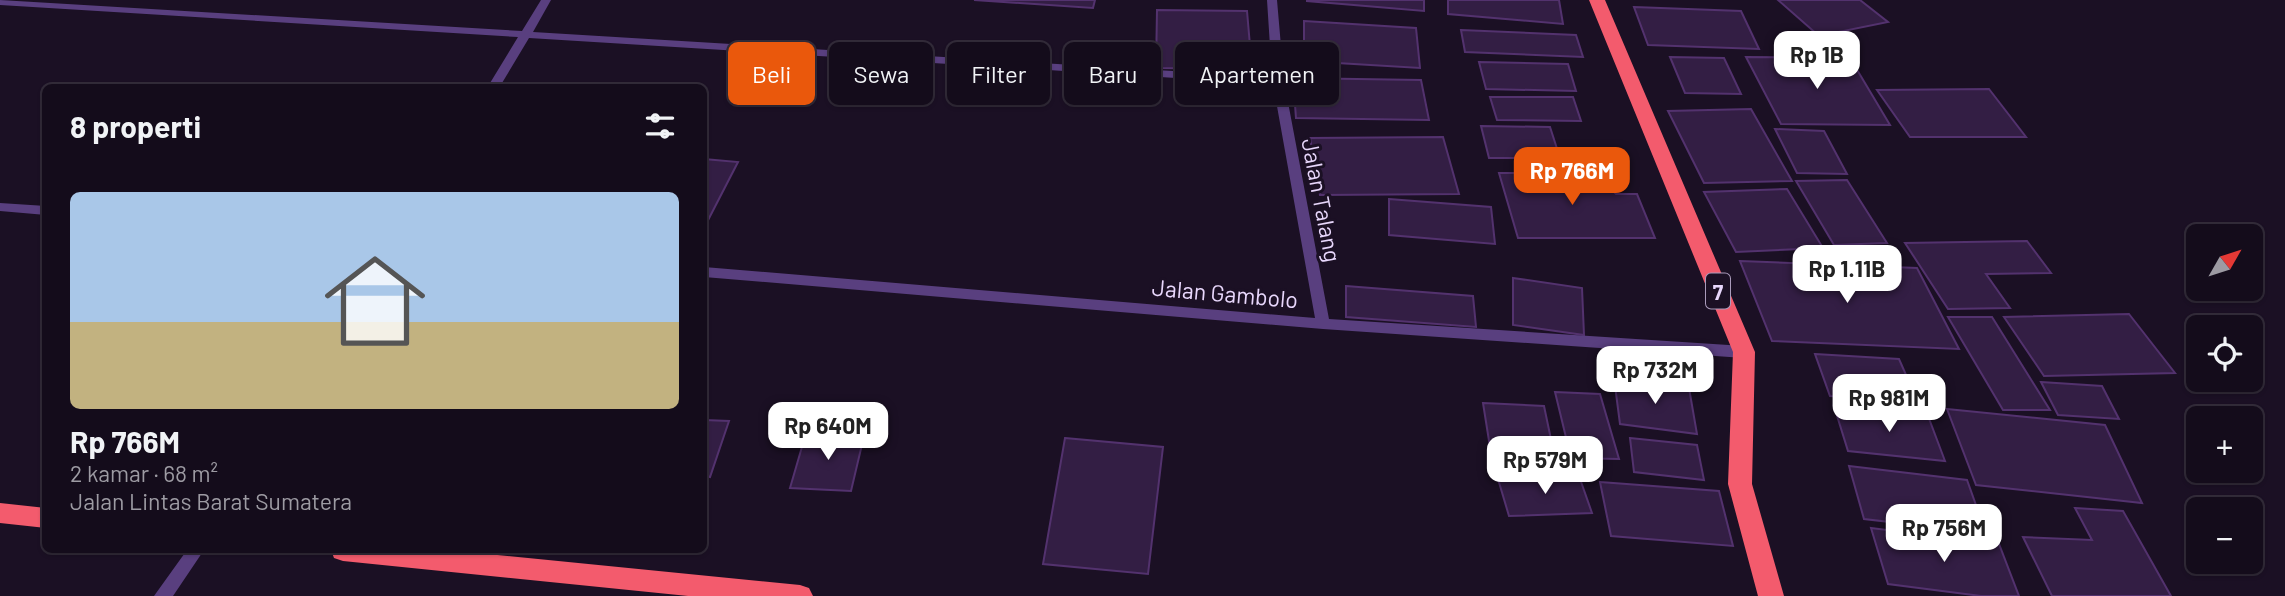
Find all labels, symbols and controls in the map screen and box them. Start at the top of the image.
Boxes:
pin: Rp 1B [1768,32,1866,91]
text: Rp 1B [1790,40,1844,68]
chip: Beli [728,42,815,105]
chip: Sewa [829,42,933,105]
chip: Filter [947,42,1050,105]
chip: Baru [1064,42,1161,105]
chip: Apartemen [1175,42,1339,105]
icon: filters [641,107,679,145]
text: 8 properti [70,108,201,144]
street label: Jalan Talang [1296,136,1348,264]
pin: Rp 766M [1507,148,1637,207]
text: Rp 766M [1530,156,1614,184]
north arrow [2186,224,2263,301]
map controls [2186,224,2263,574]
icon: home [312,238,438,364]
pin: Rp 1.11B [1775,246,1919,305]
text: Rp 1.11B [1809,254,1885,282]
street label: Jalan Gambolo [1151,273,1299,313]
road number: 7 [1706,274,1730,308]
button: locate [2186,315,2263,392]
pin: Rp 732M [1590,346,1720,406]
text: Rp 732M [1613,355,1697,383]
pin: Rp 981M [1824,374,1954,434]
text: Rp 981M [1849,383,1929,411]
pin: Rp 640M [763,402,893,462]
button: + [2186,406,2263,483]
text: Rp 640M [784,411,872,439]
text: Rp 766M [70,423,180,459]
pin: Rp 579M [1480,436,1610,496]
text: Rp 579M [1503,445,1587,473]
text: 2 kamar · 68 m² [70,459,218,487]
text: Jalan Lintas Barat Sumatera [70,487,352,515]
button: − [2186,497,2263,574]
pin: Rp 756M [1879,504,2009,564]
text: Rp 756M [1902,513,1986,541]

